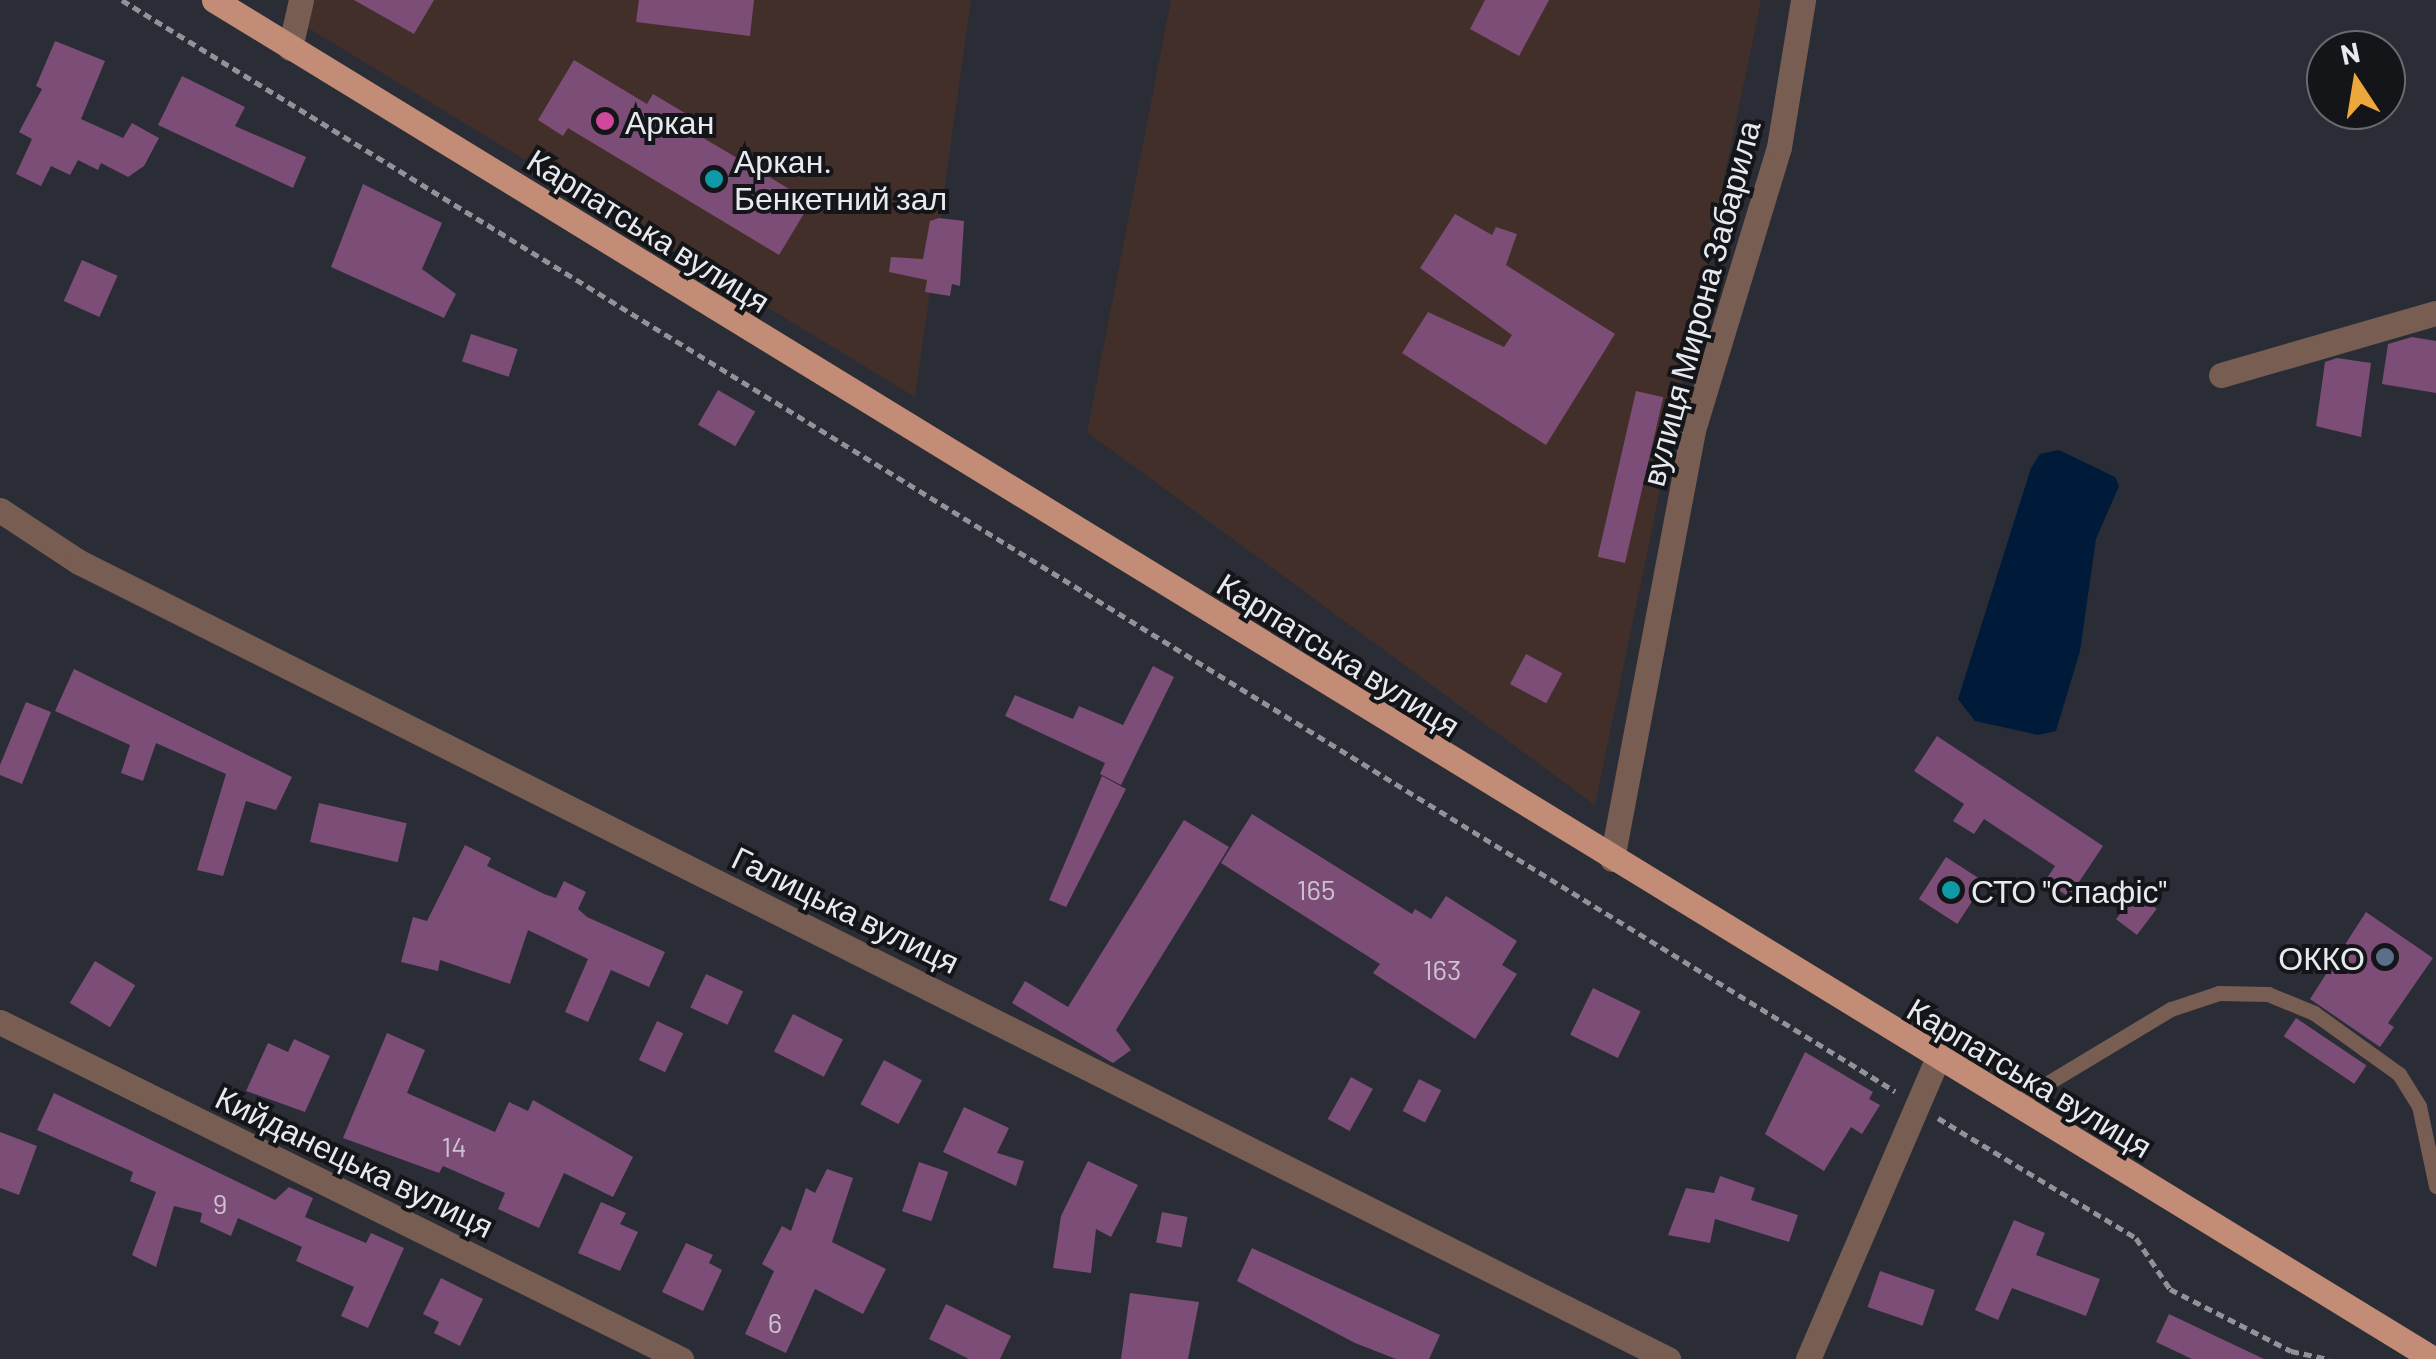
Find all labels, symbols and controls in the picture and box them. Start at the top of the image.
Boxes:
north arrow [2306,30,2406,130]
text: N [2338,34,2363,71]
place label: Аркан [625,102,714,140]
marker: Аркан [594,110,616,132]
street label: вулиця Мирона Забарила [1633,116,1767,490]
street label: Карпатська вулиця [521,140,777,320]
place label: Аркан. Бенкетний зал [734,142,947,217]
marker: Аркан. Бенкетний зал [703,168,725,190]
street label: Карпатська вулиця [1211,564,1467,744]
street label: Галицька вулиця [726,837,966,981]
place label: СТО "Спафіс" [1971,871,2167,909]
house number: 165 [1297,872,1335,906]
marker: СТО "Спафіс" [1940,879,1962,901]
place label: ОККО [2278,938,2365,976]
marker: ОККО [2374,946,2396,968]
house number: 163 [1423,952,1461,986]
street label: Карпатська вулиця [1901,989,2159,1165]
street label: Кийданецька вулиця [210,1077,500,1245]
house number: 14 [441,1129,467,1163]
house number: 9 [213,1186,227,1220]
house number: 6 [768,1305,782,1339]

